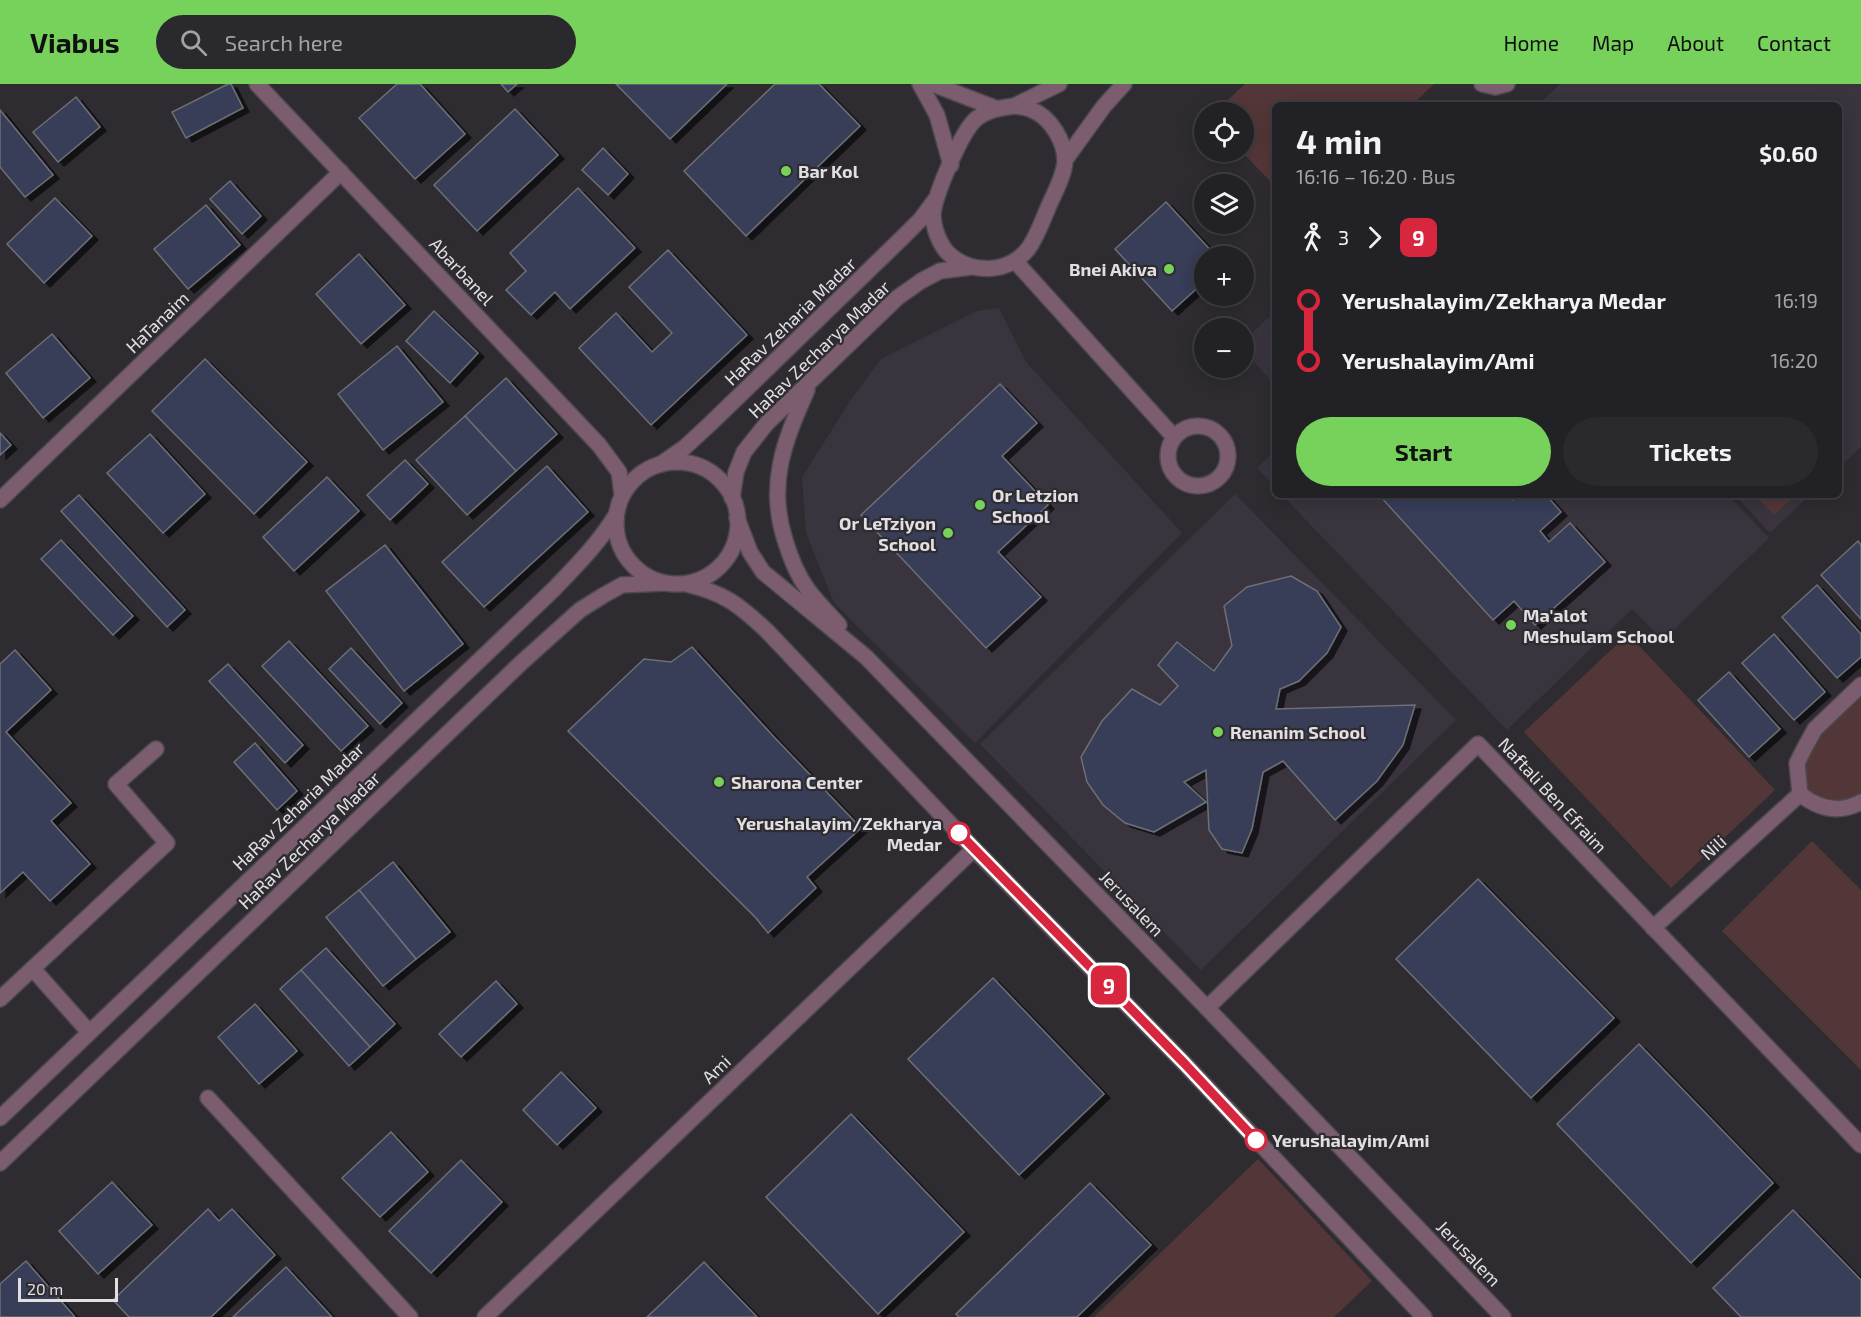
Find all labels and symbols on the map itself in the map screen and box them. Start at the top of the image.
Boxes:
place label: Bar Kol [798,160,859,182]
marker: Bar Kol [779,164,793,178]
street label: Abarbanel [425,233,499,310]
street label: HaRav Zeharia Madar [719,252,861,390]
place label: Bnei Akiva [1069,258,1157,280]
marker: Bnei Akiva [1162,262,1176,276]
street label: HaRav Zecharya Madar [743,276,895,422]
street label: HaTanaim [121,287,193,357]
place label: Or Letzion School [992,484,1079,527]
marker: Or Letzion School [973,498,987,512]
place label: Or LeTziyon School [839,512,936,555]
marker: Or LeTziyon School [941,526,955,540]
place label: Ma'alot Meshulam School [1523,604,1674,647]
marker: Ma'alot Meshulam School [1504,618,1518,632]
place label: Renanim School [1230,721,1366,743]
marker: Renanim School [1211,725,1225,739]
street label: Naftali Ben Efraim [1494,733,1612,857]
street label: HaRav Zeharia Madar [227,737,369,875]
street label: HaRav Zecharya Madar [233,767,385,913]
place label: Sharona Center [731,771,863,793]
marker: Sharona Center [712,775,726,789]
place label: Yerushalayim/Zekharya Medar [736,812,942,855]
marker: Yerushalayim/Zekharya Medar [948,822,970,844]
street label: Nili [1696,830,1730,864]
street label: Jerusalem [1095,865,1169,941]
line badge: 9 [1090,966,1128,1004]
street label: Ami [697,1050,735,1088]
marker: Yerushalayim/Ami [1245,1129,1267,1151]
place label: Yerushalayim/Ami [1272,1129,1430,1151]
street label: Jerusalem [1432,1215,1506,1291]
scale bar [18,1275,118,1302]

